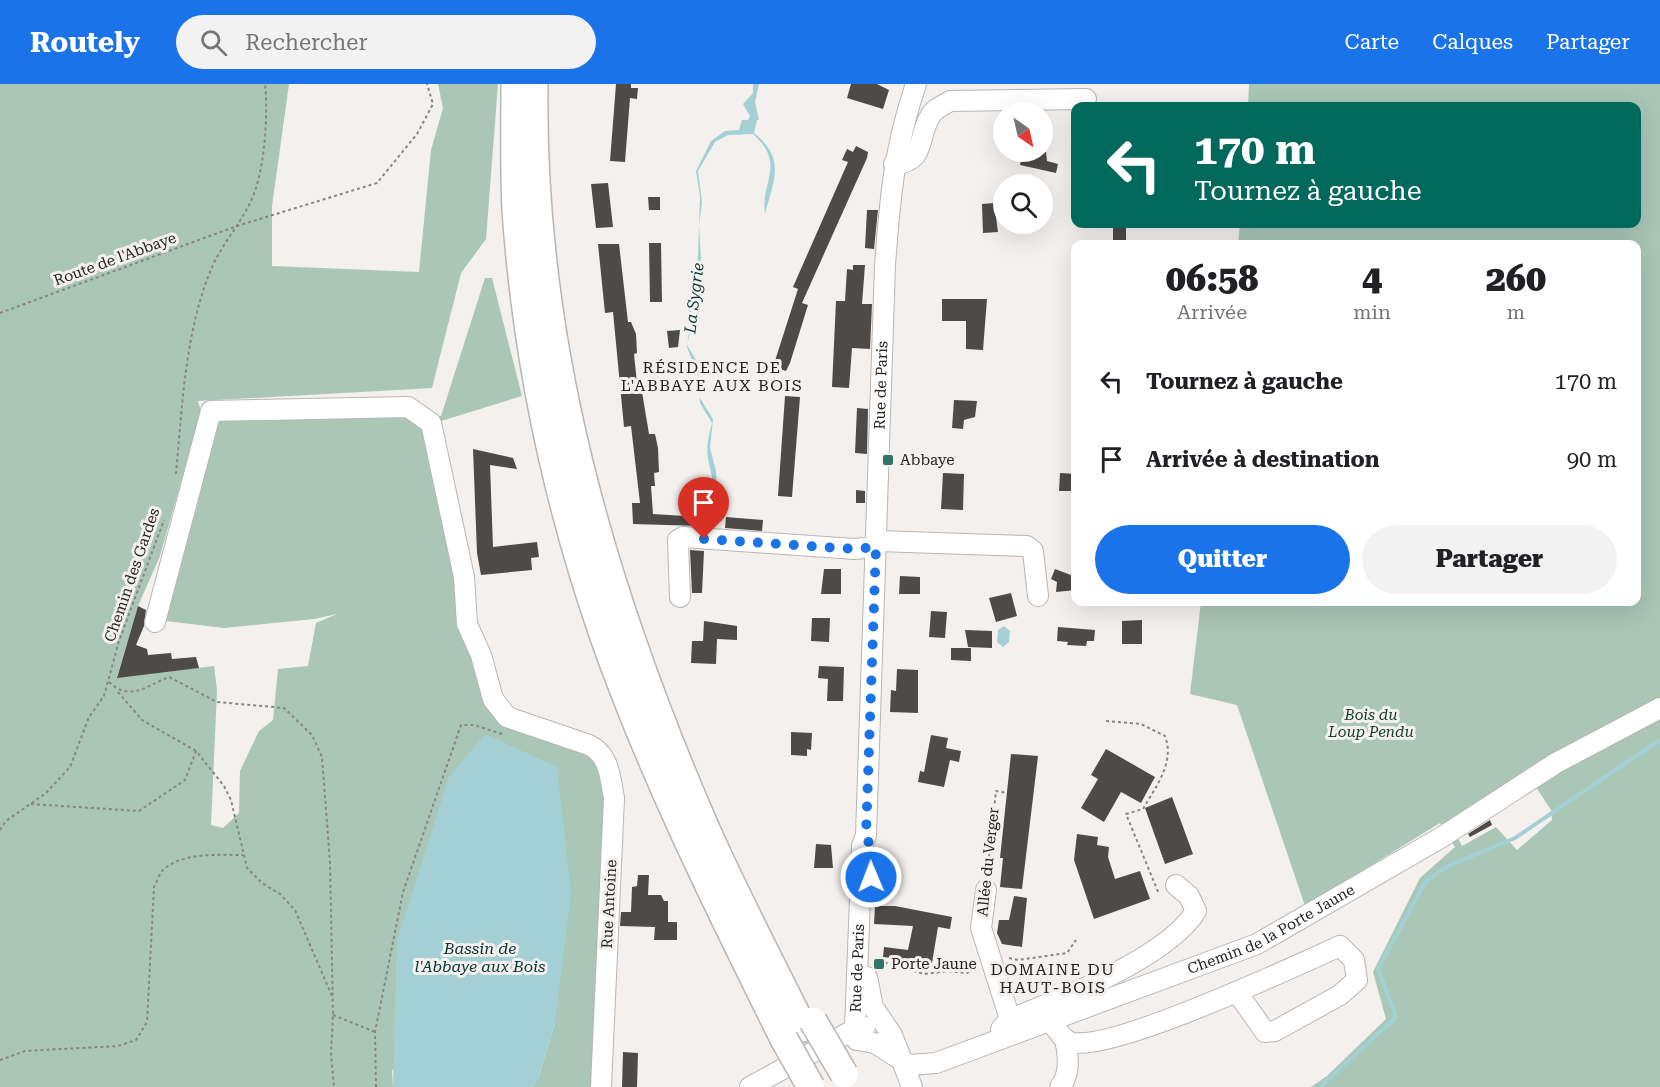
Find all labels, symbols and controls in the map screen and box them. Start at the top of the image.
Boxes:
search box [176,15,596,69]
text: Routely [30,26,140,59]
icon: search [197,26,230,59]
text: Rechercher [245,30,367,55]
text: Carte [1345,30,1399,54]
text: Calques [1432,30,1513,54]
text: Partager [1546,30,1630,54]
north arrow [993,102,1053,162]
map controls [993,102,1053,234]
text: 170 m [1194,125,1316,174]
icon: left [1095,126,1173,204]
button: search [993,174,1053,234]
text: Tournez à gauche [1194,175,1422,207]
street label: Route de l'Abbaye [51,228,179,290]
text: 06:58 [1166,258,1258,300]
text: 4 [1362,258,1382,300]
text: 260 [1486,258,1546,300]
water label: La Sygrie [680,262,708,335]
text: Arrivée [1177,300,1247,324]
text: min [1353,300,1391,324]
text: m [1507,300,1525,324]
street label: Rue de Paris [871,341,891,430]
district label: RÉSIDENCE DE L'ABBAYE AUX BOIS [621,358,803,395]
icon: left [1095,365,1128,398]
text: Tournez à gauche [1146,369,1343,394]
text: 170 m [1554,369,1617,394]
icon: arrive [1095,443,1128,476]
text: Arrivée à destination [1146,447,1380,472]
text: 90 m [1567,447,1617,472]
place label: Abbaye [900,451,954,469]
marker: Abbaye [881,453,895,467]
pin [678,477,729,539]
icon: arrive [687,486,720,519]
street label: Chemin des Gardes [101,506,163,644]
button: Quitter [1095,525,1350,594]
button: Partager [1362,525,1617,594]
park label: Bois du Loup Pendu [1327,706,1414,741]
street label: Allée du Verger [973,807,1003,917]
position arrow [839,845,903,909]
street label: Rue Antoine [598,859,620,949]
street label: Chemin de la Porte Jaune [1185,881,1358,978]
street label: Rue de Paris [847,924,868,1013]
water label: Bassin de l'Abbaye aux Bois [415,939,545,976]
place label: Porte Jaune [891,955,977,973]
marker: Porte Jaune [872,957,886,971]
district label: DOMAINE DU HAUT-BOIS [991,960,1115,997]

